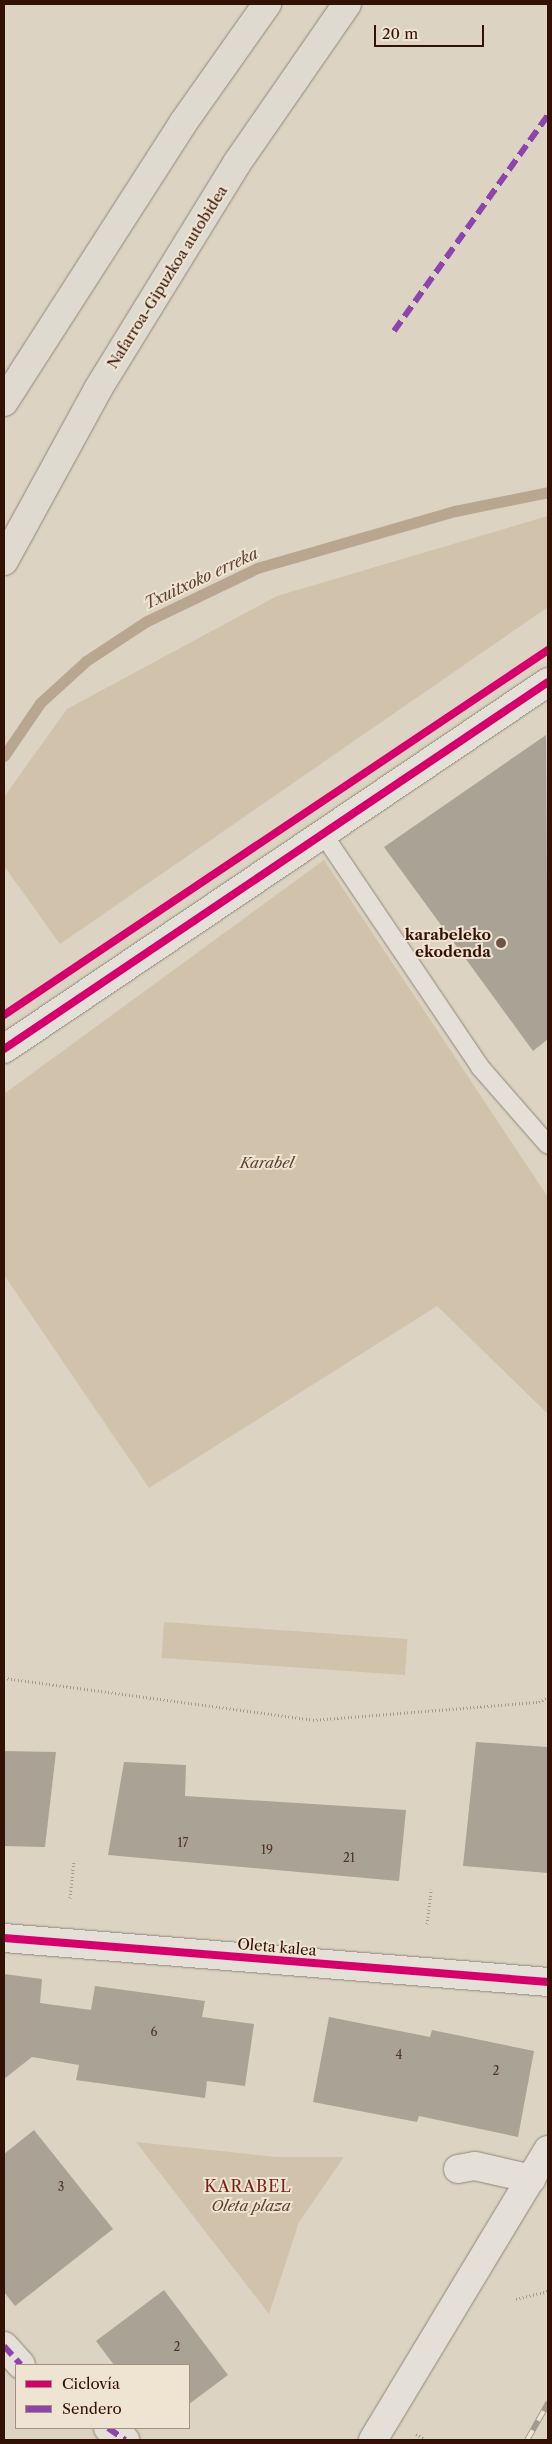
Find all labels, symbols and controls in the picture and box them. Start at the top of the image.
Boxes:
scale bar [377,15,487,47]
text: 20 m [382,24,418,43]
street label: Nafarroa-Gipuzkoa autobidea [103,182,231,372]
water label: Txuitxoko erreka [141,543,261,613]
place label: karabeleko ekodenda [405,925,491,960]
marker: karabeleko ekodenda [495,937,507,949]
park label: Karabel [240,1154,294,1172]
house number: 17 [178,1836,188,1850]
house number: 19 [261,1843,273,1857]
house number: 21 [343,1851,355,1865]
street label: Oleta kalea [237,1935,317,1959]
house number: 6 [150,2025,158,2039]
house number: 4 [396,2048,402,2062]
house number: 2 [493,2064,499,2078]
district label: KARABEL [203,2176,293,2196]
house number: 3 [58,2180,64,2194]
park label: Oleta plaza [211,2197,291,2215]
house number: 2 [174,2340,180,2354]
legend [15,2364,190,2429]
text: Ciclovía [62,2374,120,2393]
text: Sendero [62,2399,122,2418]

